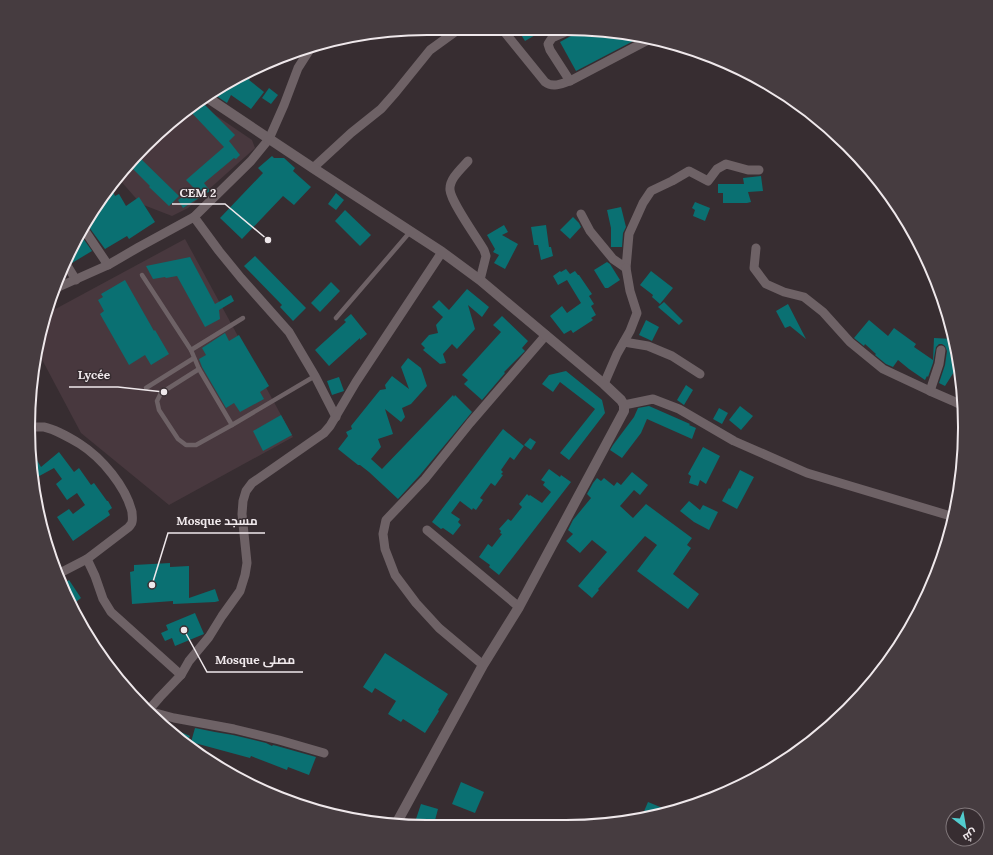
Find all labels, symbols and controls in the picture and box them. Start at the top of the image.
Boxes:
callout: CEM 2 [172,180,225,204]
text: CEM 2 [180,185,216,200]
callout: Lycée [69,363,118,387]
text: Lycée [78,367,111,382]
callout: Mosque مسجد [168,509,265,533]
text: Mosque مسجد [176,513,258,528]
callout: Mosque مصلى [207,648,303,672]
text: Mosque مصلى [215,652,295,668]
north arrow [945,807,985,847]
text: ش [960,826,980,845]

